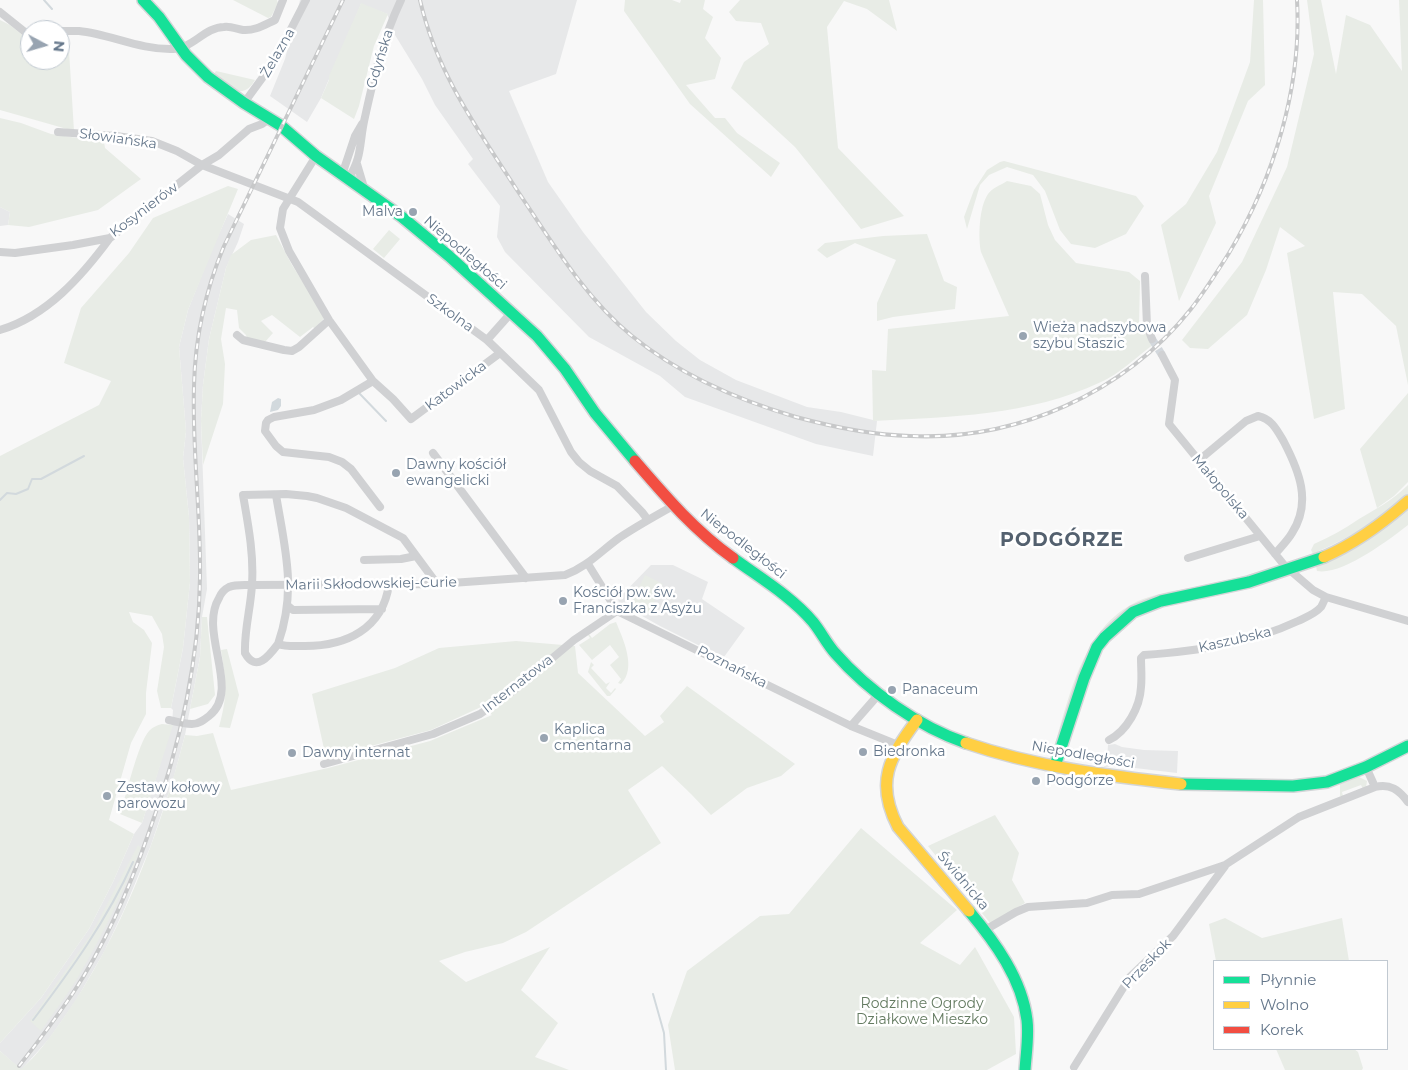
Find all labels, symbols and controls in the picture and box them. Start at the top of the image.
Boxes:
north arrow [20,20,70,70]
street label: Żelazna [257,25,299,81]
street label: Gdyńska [363,28,397,90]
text: N [49,40,68,53]
street label: Słowiańska [78,125,158,153]
street label: Kosynierów [107,179,181,241]
place label: Malva [362,204,403,220]
marker: Malva [407,206,419,218]
street label: Niepodległości [420,212,510,294]
street label: Szkolna [423,290,477,336]
place label: Wieża nadszybowa szybu Staszic [1033,320,1166,352]
marker: Wieża nadszybowa szybu Staszic [1017,330,1029,342]
street label: Katowicka [422,358,490,414]
street label: Małopolska [1188,451,1252,523]
place label: Dawny kościół ewangelicki [406,457,506,490]
marker: Dawny kościół ewangelicki [390,467,402,479]
street label: Niepodległości [697,505,789,583]
district label: PODGÓRZE [999,529,1125,551]
street label: Marii Skłodowskiej-Curie [285,574,457,594]
place label: Kościół pw. św. Franciszka z Asyżu [573,585,702,618]
marker: Kościół pw. św. Franciszka z Asyżu [557,595,569,607]
street label: Kaszubska [1197,623,1273,657]
street label: Poznańska [694,642,770,692]
street label: Internatowa [479,651,557,717]
place label: Panaceum [902,682,978,698]
marker: Panaceum [886,684,898,696]
place label: Kaplica cmentarna [554,722,632,754]
marker: Kaplica cmentarna [538,732,550,744]
street label: Niepodległości [1030,738,1136,772]
place label: Biedronka [873,744,945,760]
place label: Dawny internat [302,745,410,761]
marker: Biedronka [857,746,869,758]
marker: Dawny internat [286,747,298,759]
place label: Podgórze [1046,773,1114,789]
marker: Podgórze [1030,775,1042,787]
place label: Zestaw kołowy parowozu [117,780,220,812]
marker: Zestaw kołowy parowozu [101,790,113,802]
street label: Świdnicka [934,848,992,914]
street label: Przeskok [1119,936,1175,992]
legend [1213,960,1388,1050]
text: Płynnie [1260,970,1316,989]
text: Wolno [1260,995,1309,1014]
park label: Rodzinne Ogrody Działkowe Mieszko [856,996,988,1028]
text: Korek [1260,1020,1304,1039]

